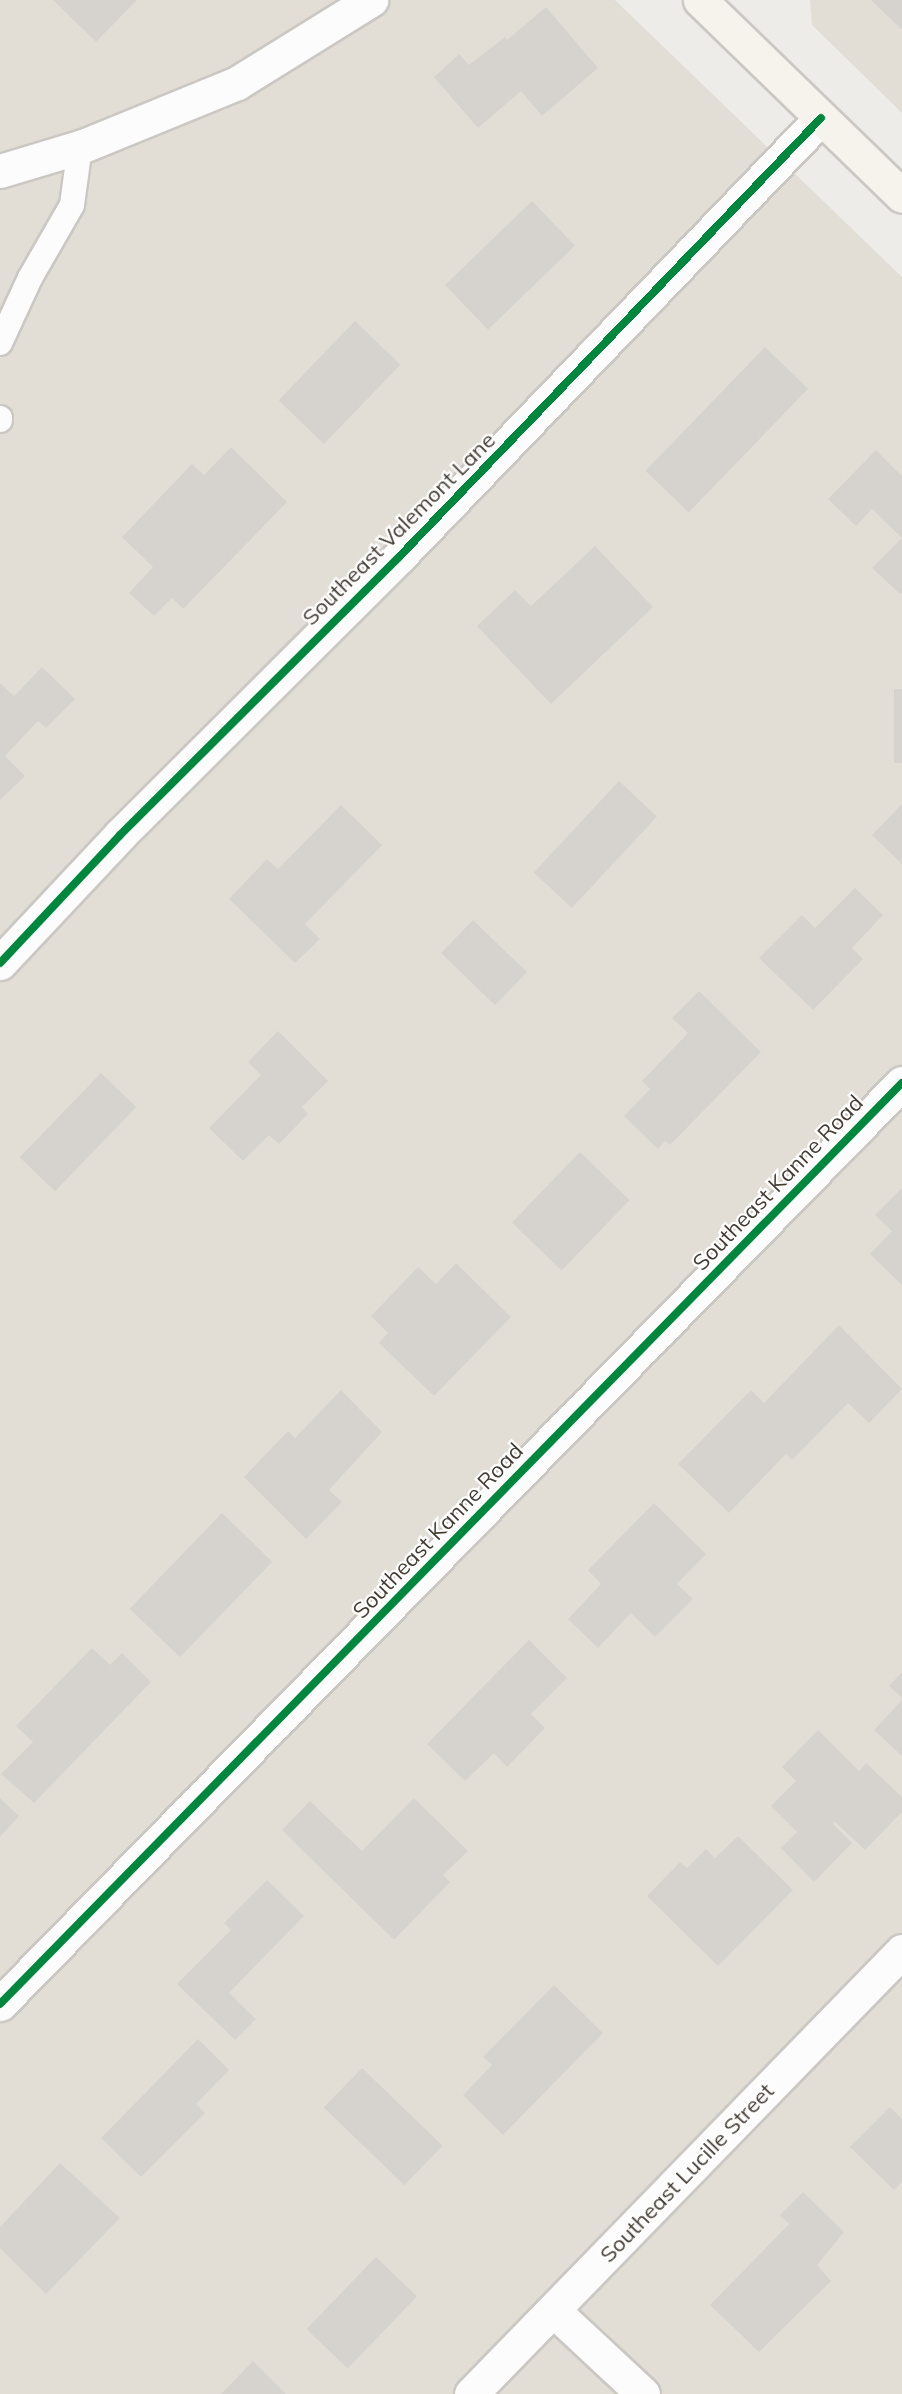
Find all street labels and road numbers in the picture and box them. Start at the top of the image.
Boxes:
street label: Southeast Valemont Lane [297,427,501,631]
street label: Southeast Kanne Road [687,1090,869,1276]
street label: Southeast Kanne Road [347,1438,529,1624]
street label: Southeast Lucille Street [595,2078,779,2268]

